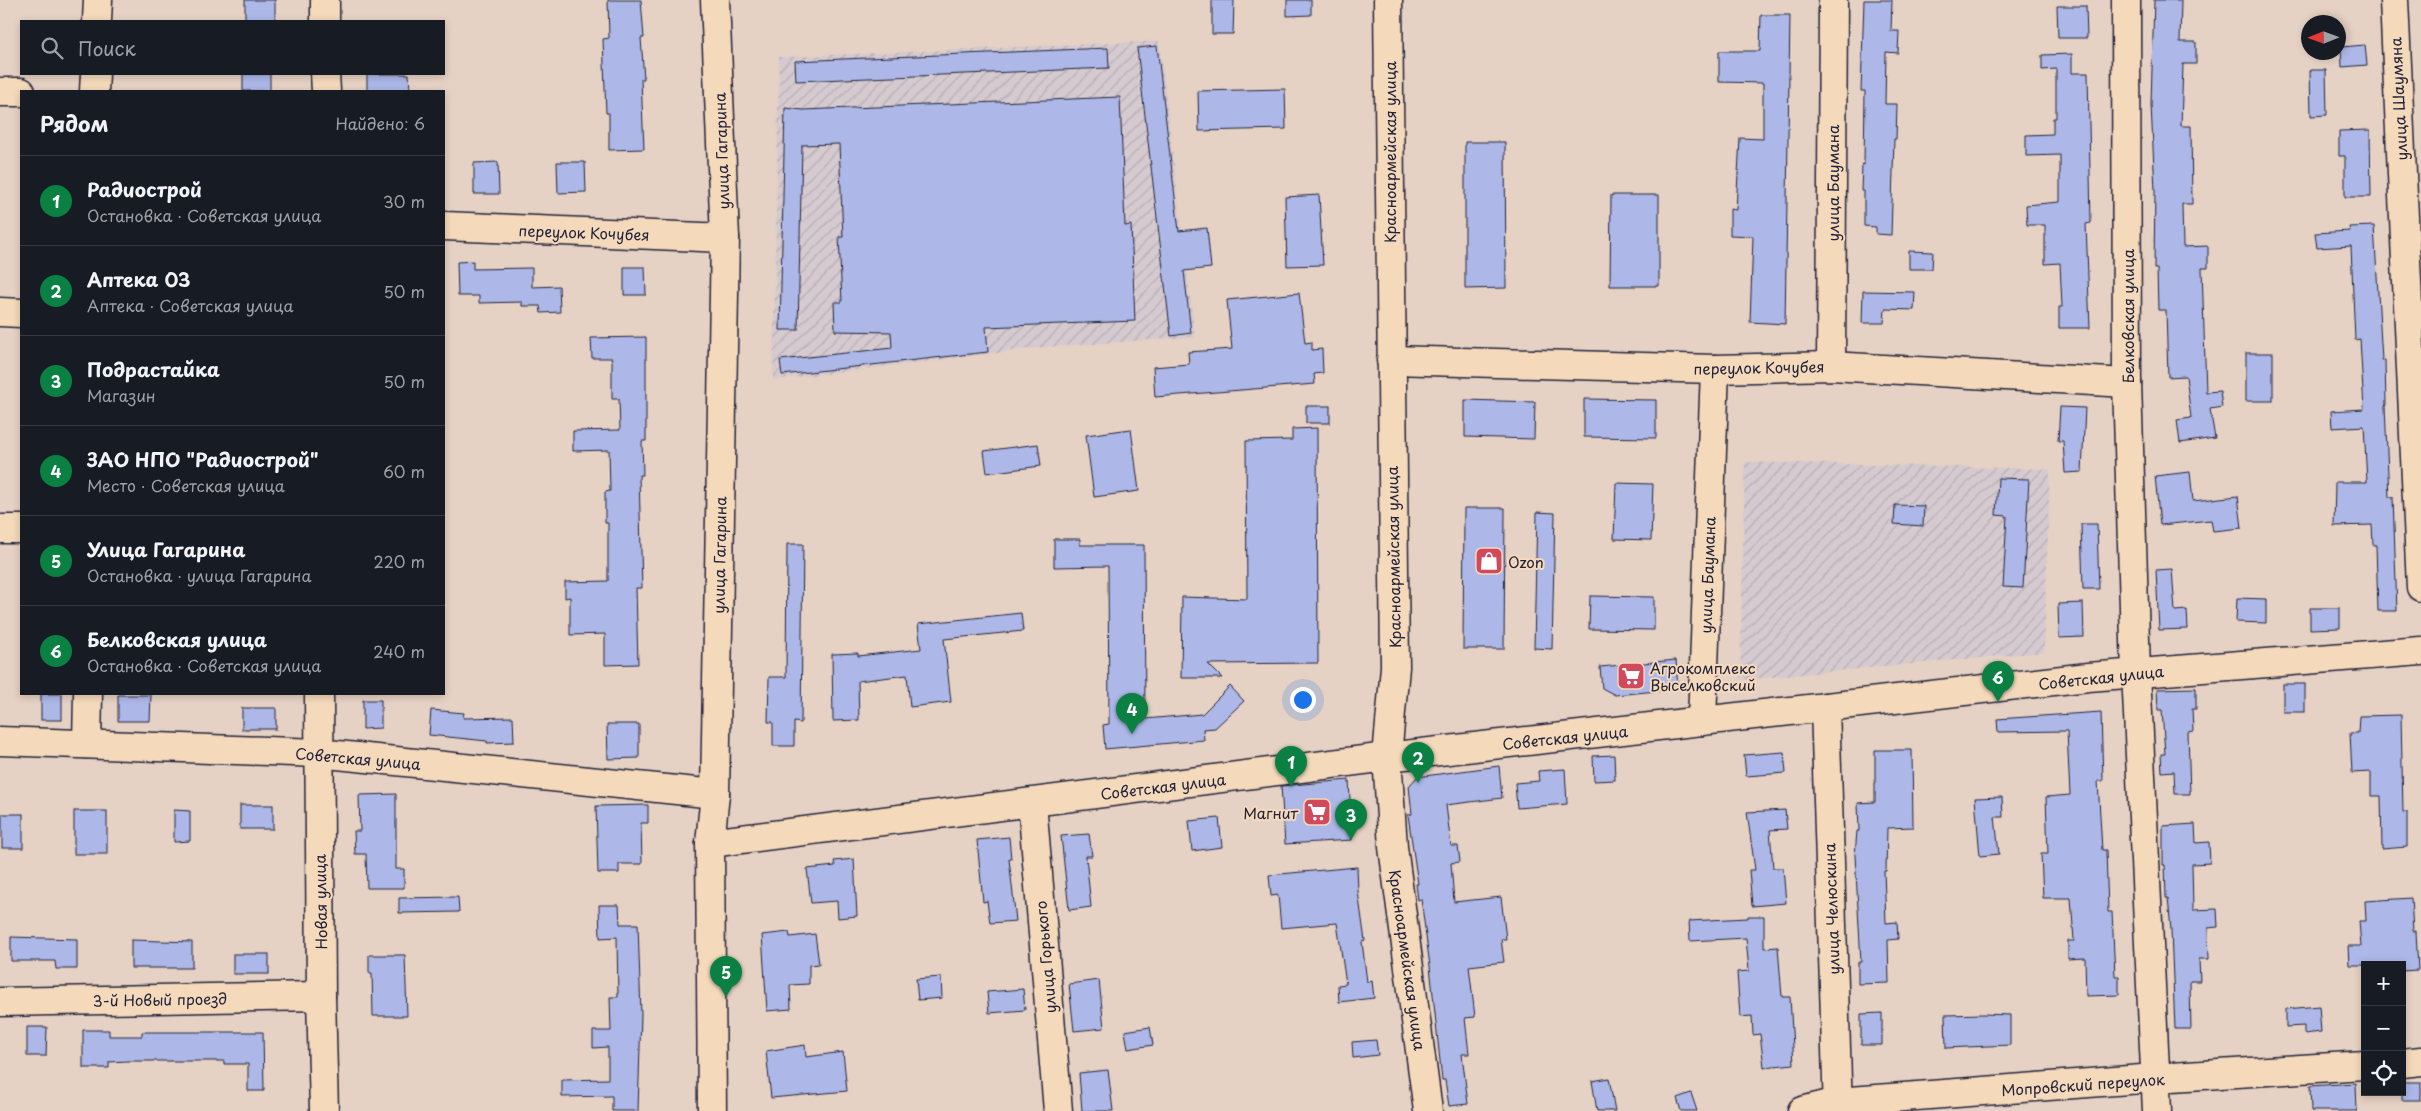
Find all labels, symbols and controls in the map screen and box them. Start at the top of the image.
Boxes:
north arrow [2301,15,2346,60]
search box [20,20,445,75]
icon: search [38,34,66,62]
text: Поиск [78,34,136,62]
street label: улица Шаумяна [2383,36,2413,161]
street label: Красноармейская улица [1378,60,1401,243]
street label: улица Гагарина [707,92,735,210]
text: Рядом [40,107,108,139]
text: Найдено: 6 [335,111,425,135]
street label: улица Баумана [1821,124,1844,242]
text: Радиострой [87,175,202,203]
text: 1 [52,189,60,213]
text: 30 m [383,189,425,213]
text: Остановка · Советская улица [87,203,321,227]
street label: переулок Кочубея [518,218,650,246]
street label: Белковская улица [2116,248,2139,383]
text: Аптека 03 [87,265,190,293]
text: 2 [50,279,62,303]
text: 50 m [384,279,425,303]
text: Аптека · Советская улица [87,293,294,317]
street label: переулок Кочубея [1693,354,1825,380]
text: Подрастайка [87,355,220,383]
text: 3 [51,369,61,393]
text: 50 m [384,369,425,393]
text: Магазин [87,383,156,407]
text: ЗАО НПО "Радиострой" [87,445,319,473]
text: 4 [51,459,61,483]
text: 60 m [383,459,425,483]
street label: Красноармейская улица [1380,465,1406,648]
text: Место · Советская улица [87,473,285,497]
street label: улица Гагарина [706,496,732,614]
street label: улица Баумана [1693,516,1721,634]
text: Улица Гагарина [87,535,245,563]
shop icon: Ozon [1474,546,1504,576]
text: 5 [51,549,61,573]
text: 220 m [374,549,425,573]
place label: Ozon [1508,550,1544,573]
text: Остановка · улица Гагарина [87,563,312,587]
text: Белковская улица [87,625,267,653]
text: 6 [50,639,62,663]
text: 240 m [373,639,425,663]
text: Остановка · Советская улица [87,653,321,677]
place label: Агрокомплекс Выселковский [1650,656,1756,696]
street label: Советская улица [2037,659,2165,695]
supermarket icon: Агрокомплекс Выселковский [1616,661,1646,691]
pin: 6 [1982,661,2014,702]
your location [1290,687,1316,713]
pin: 4 [1116,693,1148,734]
street label: Советская улица [1501,719,1629,755]
street label: Советская улица [294,741,422,775]
pin: 2 [1402,742,1434,783]
pin: 1 [1275,746,1307,787]
street label: Советская улица [1099,767,1227,805]
supermarket icon: Магнит [1302,797,1332,827]
pin: 3 [1335,799,1367,840]
place label: Магнит [1243,801,1299,824]
street label: улица Челюскина [1817,842,1845,975]
street label: Новая улица [308,854,332,950]
street label: Красноармейская улица [1384,868,1432,1052]
street label: улица Горького [1029,900,1061,1014]
pin: 5 [710,956,742,997]
map controls [2361,961,2406,1096]
button: + [2361,961,2406,1006]
street label: 3-й Новый проезд [93,986,227,1012]
button: − [2361,1006,2406,1051]
button: locate [2361,1051,2406,1096]
street label: Мопровский переулок [2001,1067,2166,1101]

